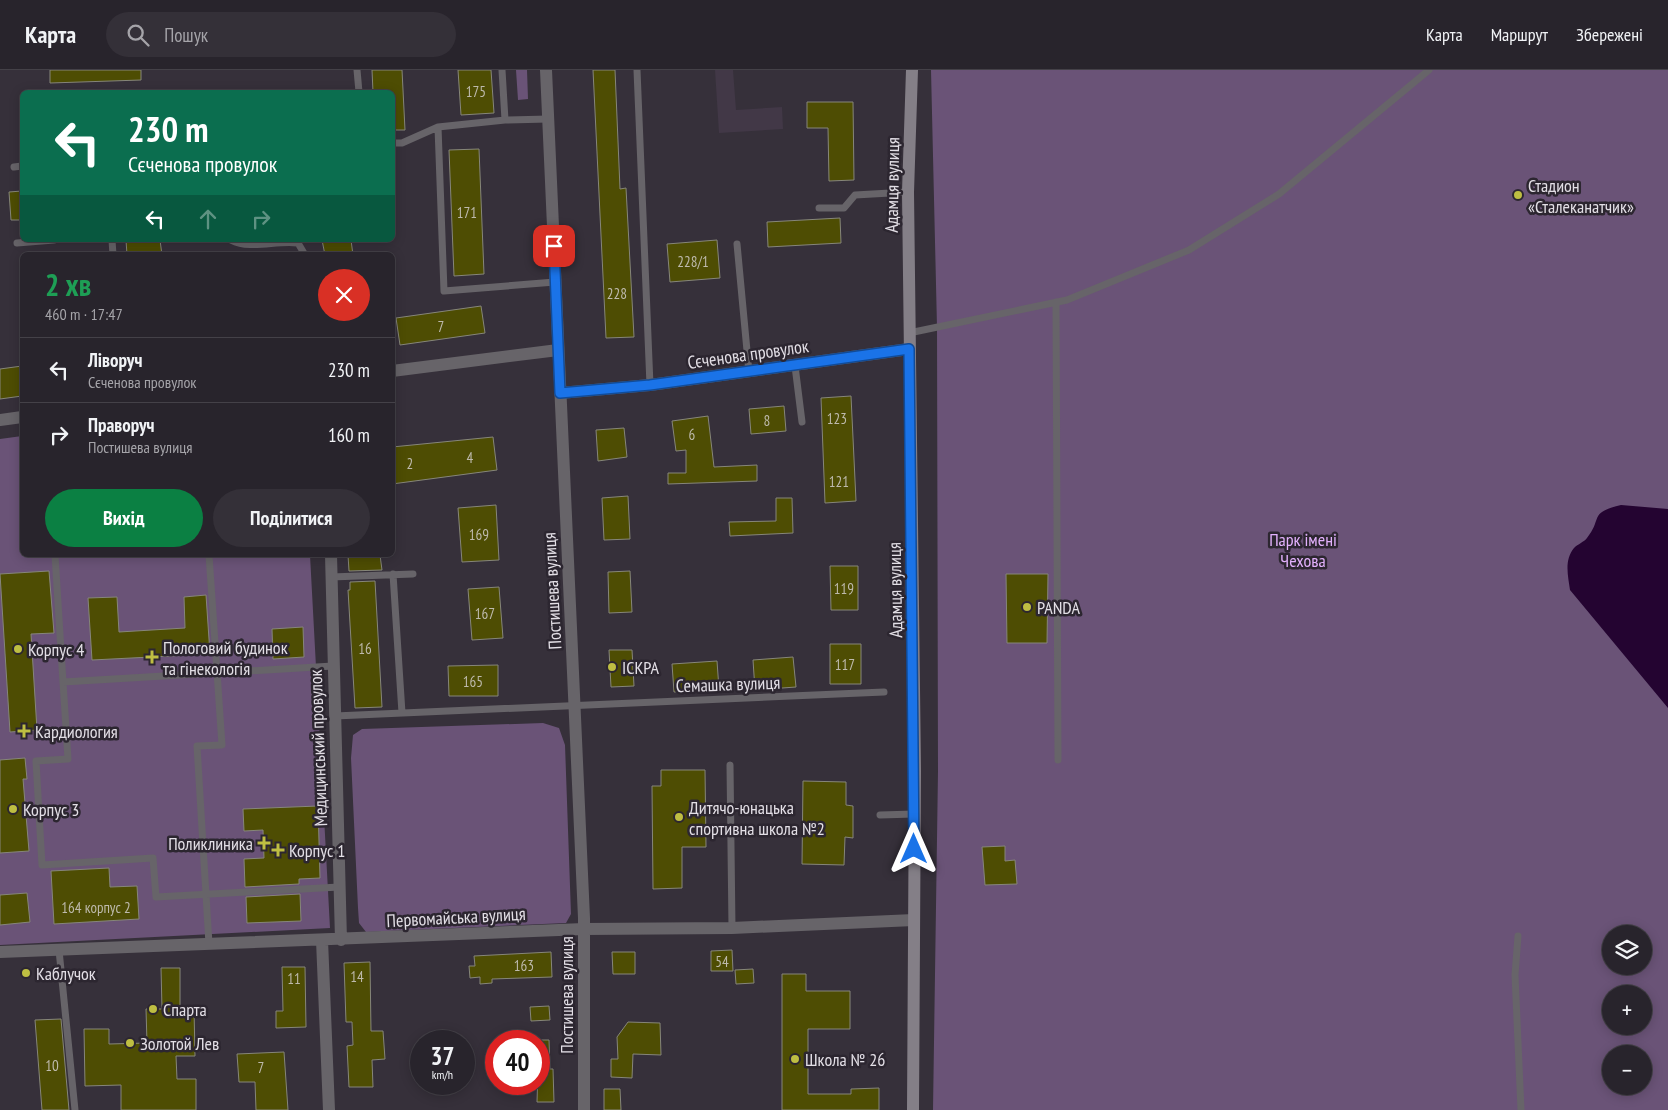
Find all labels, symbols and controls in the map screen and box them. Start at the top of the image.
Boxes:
search box [106,12,456,57]
text: Карта [25,19,76,50]
icon: search [124,21,152,49]
text: Пошук [164,23,208,47]
text: Карта [1426,23,1463,46]
text: Маршрут [1491,23,1548,46]
text: Збережені [1576,23,1643,46]
house number: 175 [466,82,486,101]
text: 230 m [128,106,209,152]
icon: left [45,110,110,175]
street label: Адамця вулиця [880,137,904,233]
text: Сєченова провулок [128,150,277,178]
place label: Стадион «Сталеканатчик» [1528,174,1634,218]
marker: Стадион «Сталеканатчик» [1512,189,1524,201]
house number: 171 [457,203,477,222]
icon: left [141,205,169,233]
icon: ahead [194,205,222,233]
icon: right [247,205,275,233]
pin [533,225,575,267]
icon: arrive [540,232,568,260]
house number: 228/1 [677,252,709,271]
text: 2 хв [45,265,91,304]
button: close [318,269,370,321]
house number: 228 [607,284,627,303]
text: 460 m · 17:47 [45,304,123,324]
house number: 7 [438,317,444,336]
street label: Сєченова провулок [686,334,810,374]
text: Ліворуч [88,348,142,372]
icon: left [45,356,73,384]
text: 230 m [328,358,370,382]
text: Сєченова провулок [88,372,197,392]
house number: 123 [827,409,847,428]
house number: 8 [764,411,770,430]
text: Праворуч [88,413,155,437]
icon: right [45,421,73,449]
text: 160 m [328,423,370,447]
house number: 6 [689,425,696,444]
text: Постишева вулиця [88,437,192,457]
house number: 4 [467,448,474,467]
house number: 2 [407,454,413,473]
house number: 121 [829,472,849,491]
button: Вихід [45,489,203,547]
button: Поділитися [213,489,370,547]
house number: 169 [469,525,489,544]
park label: Парк імені Чехова [1269,528,1337,572]
street label: Постишева вулиця [537,532,567,650]
street label: Адамця вулиця [883,542,907,638]
house number: 119 [834,579,854,598]
place label: PANDA [1037,596,1080,619]
marker: PANDA [1021,601,1033,613]
house number: 167 [475,604,495,623]
place label: Пологовий будинок та гінекологія [163,636,288,680]
place label: Корпус 4 [28,638,84,661]
house number: 16 [358,639,372,658]
marker: Корпус 4 [12,643,24,655]
marker: Пологовий будинок та гінекологія [145,650,159,664]
house number: 117 [835,655,855,674]
place label: ІСКРА [622,656,659,679]
marker: ІСКРА [606,661,618,673]
street label: Медицинський провулок [304,669,332,827]
street label: Семашка вулиця [675,671,781,697]
house number: 165 [463,672,483,691]
place label: Кардиология [35,720,118,743]
marker: Кардиология [17,724,31,738]
place label: Дитячо-юнацька спортивна школа №2 [689,796,825,840]
place label: Корпус 3 [23,798,79,821]
marker: Корпус 3 [7,803,19,815]
marker: Дитячо-юнацька спортивна школа №2 [673,811,685,823]
position arrow [887,822,939,874]
place label: Поликлиника [168,832,253,855]
marker: Поликлиника [257,836,271,850]
place label: Корпус 1 [289,839,345,862]
marker: Корпус 1 [271,843,285,857]
house number: 164 корпус 2 [61,898,131,917]
street label: Первомайська вулиця [386,902,526,932]
map controls [1602,925,1652,1095]
button: layers [1602,925,1652,975]
street label: Постишева вулиця [555,936,578,1054]
house number: 54 [715,952,729,971]
house number: 163 [514,956,534,975]
place label: Каблучок [36,962,96,985]
marker: Каблучок [20,967,32,979]
house number: 14 [350,967,364,986]
house number: 11 [287,969,301,988]
button: + [1602,985,1652,1035]
place label: Спарта [163,998,207,1021]
marker: Спарта [147,1003,159,1015]
speed limit sign: 40 [485,1030,550,1095]
place label: Золотой Лев [140,1032,219,1055]
marker: Золотой Лев [124,1037,136,1049]
text: 37 [431,1040,454,1072]
button: − [1602,1045,1652,1095]
place label: Школа № 26 [805,1048,885,1071]
marker: Школа № 26 [789,1053,801,1065]
house number: 10 [45,1056,59,1075]
house number: 7 [258,1058,264,1077]
text: km/h [432,1067,453,1082]

